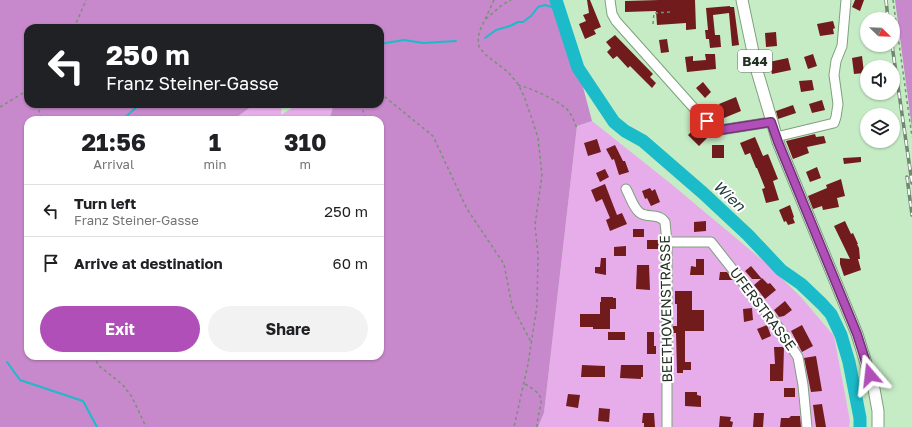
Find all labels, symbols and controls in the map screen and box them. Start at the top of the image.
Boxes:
north arrow [860,12,900,52]
map controls [860,12,900,148]
text: 250 m [106,38,190,71]
icon: left [40,40,92,92]
road number: B44 [738,50,772,72]
button: sound [860,60,900,100]
text: Franz Steiner-Gasse [106,72,279,94]
pin [690,104,724,138]
button: layers [860,108,900,148]
icon: arrive [696,110,718,132]
text: 21:56 [81,127,146,156]
text: 1 [209,127,221,156]
text: 310 [284,127,327,156]
text: Arrival [93,156,134,172]
text: min [203,156,226,172]
text: m [299,156,311,172]
water label: Wien [710,176,750,215]
text: Turn left [74,194,136,212]
icon: left [40,200,62,222]
text: 250 m [324,202,368,220]
text: Franz Steiner-Gasse [74,212,199,228]
street label: BEETHOVENSTRASSE [656,235,675,383]
icon: arrive [40,252,62,274]
text: Arrive at destination [74,254,223,272]
text: 60 m [333,254,368,272]
street label: UFERSTRASSE [727,264,800,353]
button: Exit [40,306,200,352]
button: Share [208,306,368,352]
position arrow [849,354,891,396]

